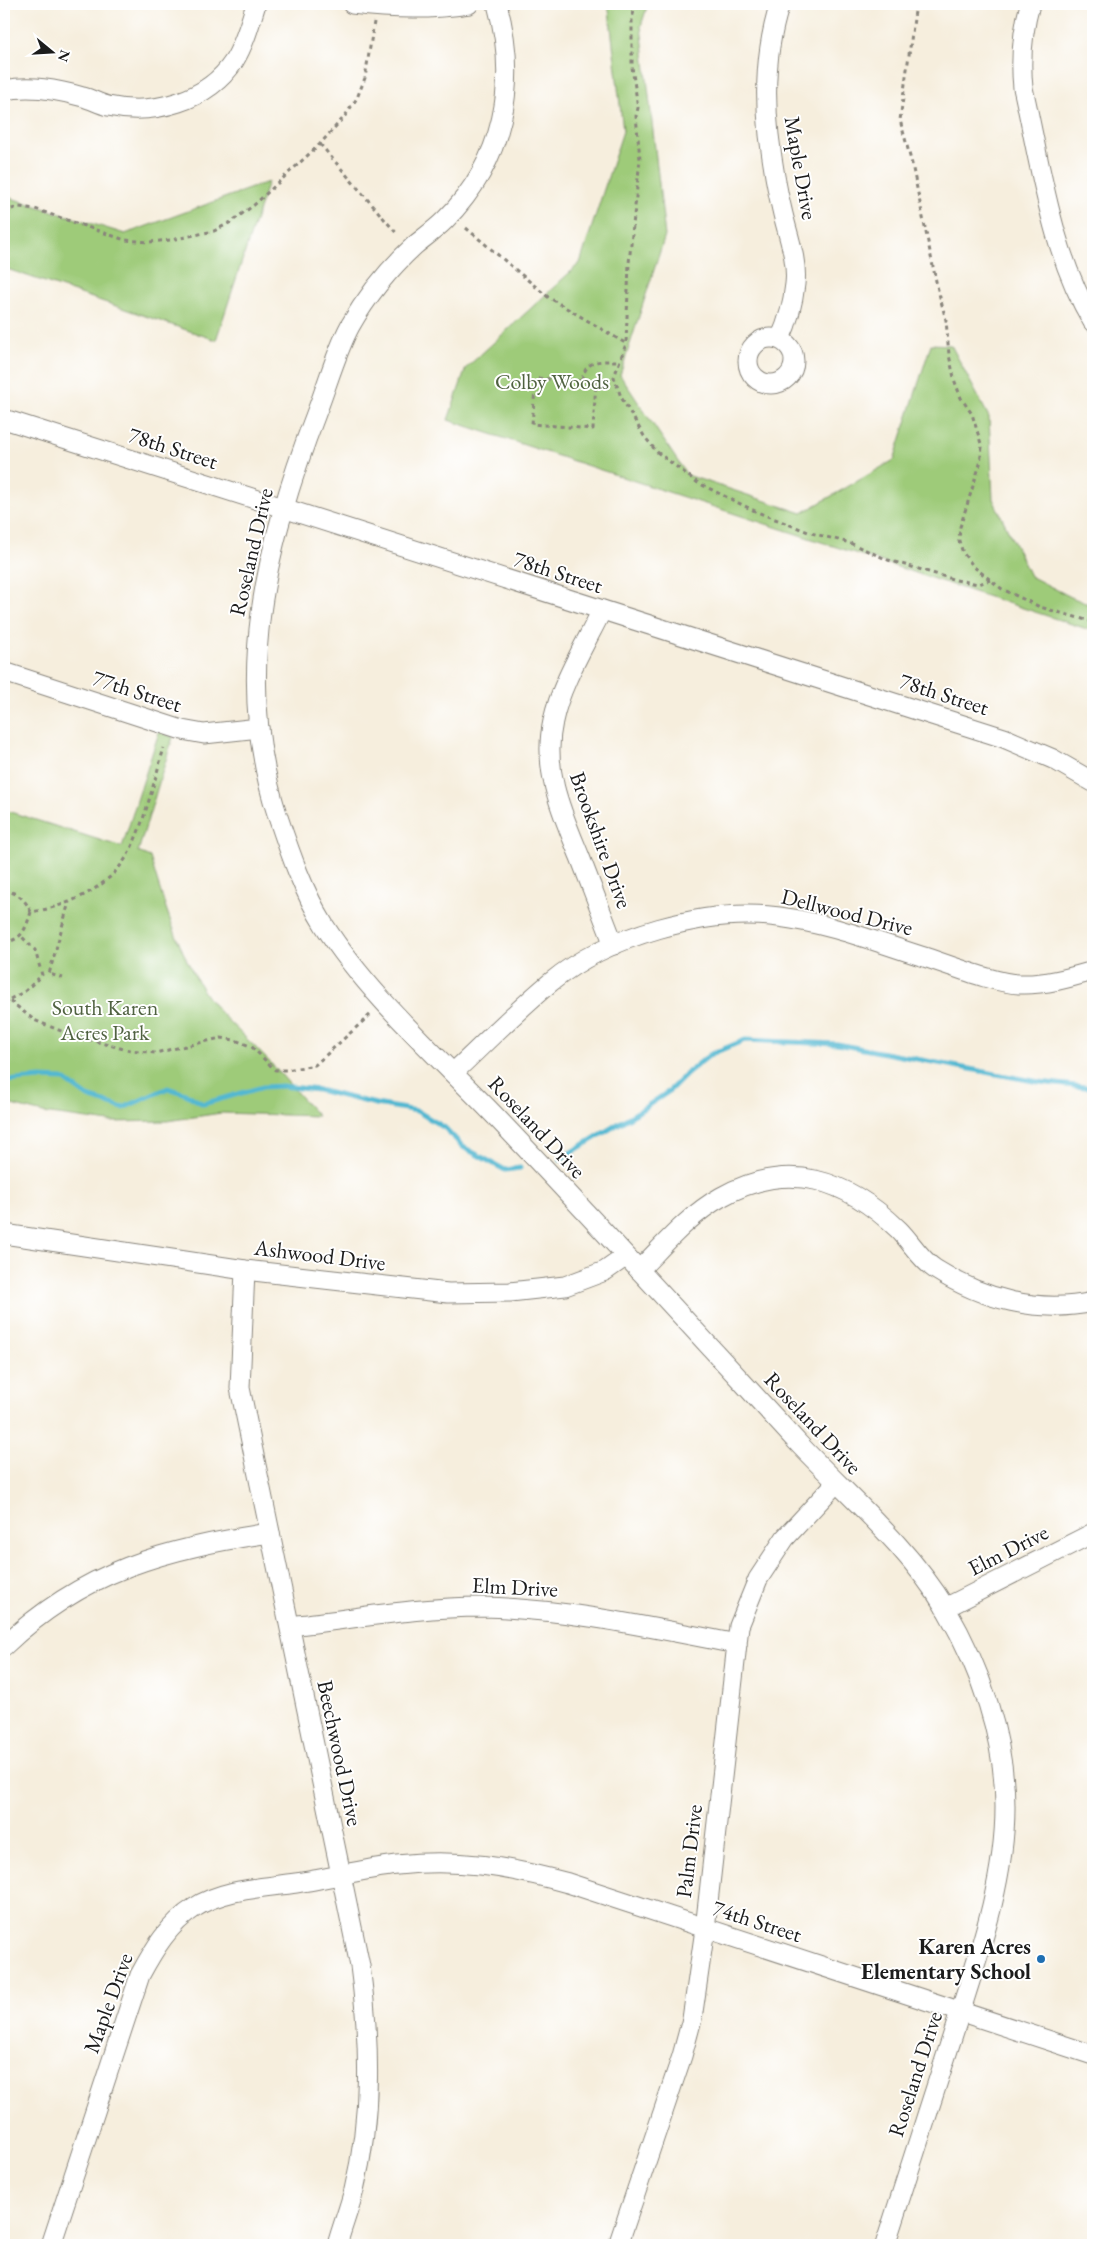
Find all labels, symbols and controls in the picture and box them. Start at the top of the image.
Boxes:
north arrow [28,28,78,78]
text: N [54,48,75,65]
street label: Maple Drive [778,114,824,222]
park label: Colby Woods [495,367,609,396]
street label: 78th Street [125,420,221,476]
street label: Roseland Drive [222,485,280,619]
street label: 78th Street [510,544,606,600]
street label: 77th Street [89,663,185,719]
street label: 78th Street [896,666,992,722]
street label: Brookshire Drive [563,768,639,913]
street label: Dellwood Drive [778,882,916,942]
park label: South Karen Acres Park [52,993,159,1047]
street label: Roseland Drive [482,1069,592,1185]
street label: Ashwood Drive [252,1232,388,1277]
street label: Roseland Drive [758,1365,868,1481]
street label: Elm Drive [963,1517,1053,1582]
street label: Elm Drive [471,1570,559,1604]
street label: Beechwood Drive [310,1678,370,1829]
street label: Palm Drive [669,1802,709,1899]
street label: 74th Street [709,1893,805,1949]
place label: Karen Acres Elementary School [861,1932,1031,1986]
street label: Maple Drive [77,1949,140,2057]
marker: Karen Acres Elementary School [1035,1953,1047,1965]
street label: Roseland Drive [881,2007,949,2141]

